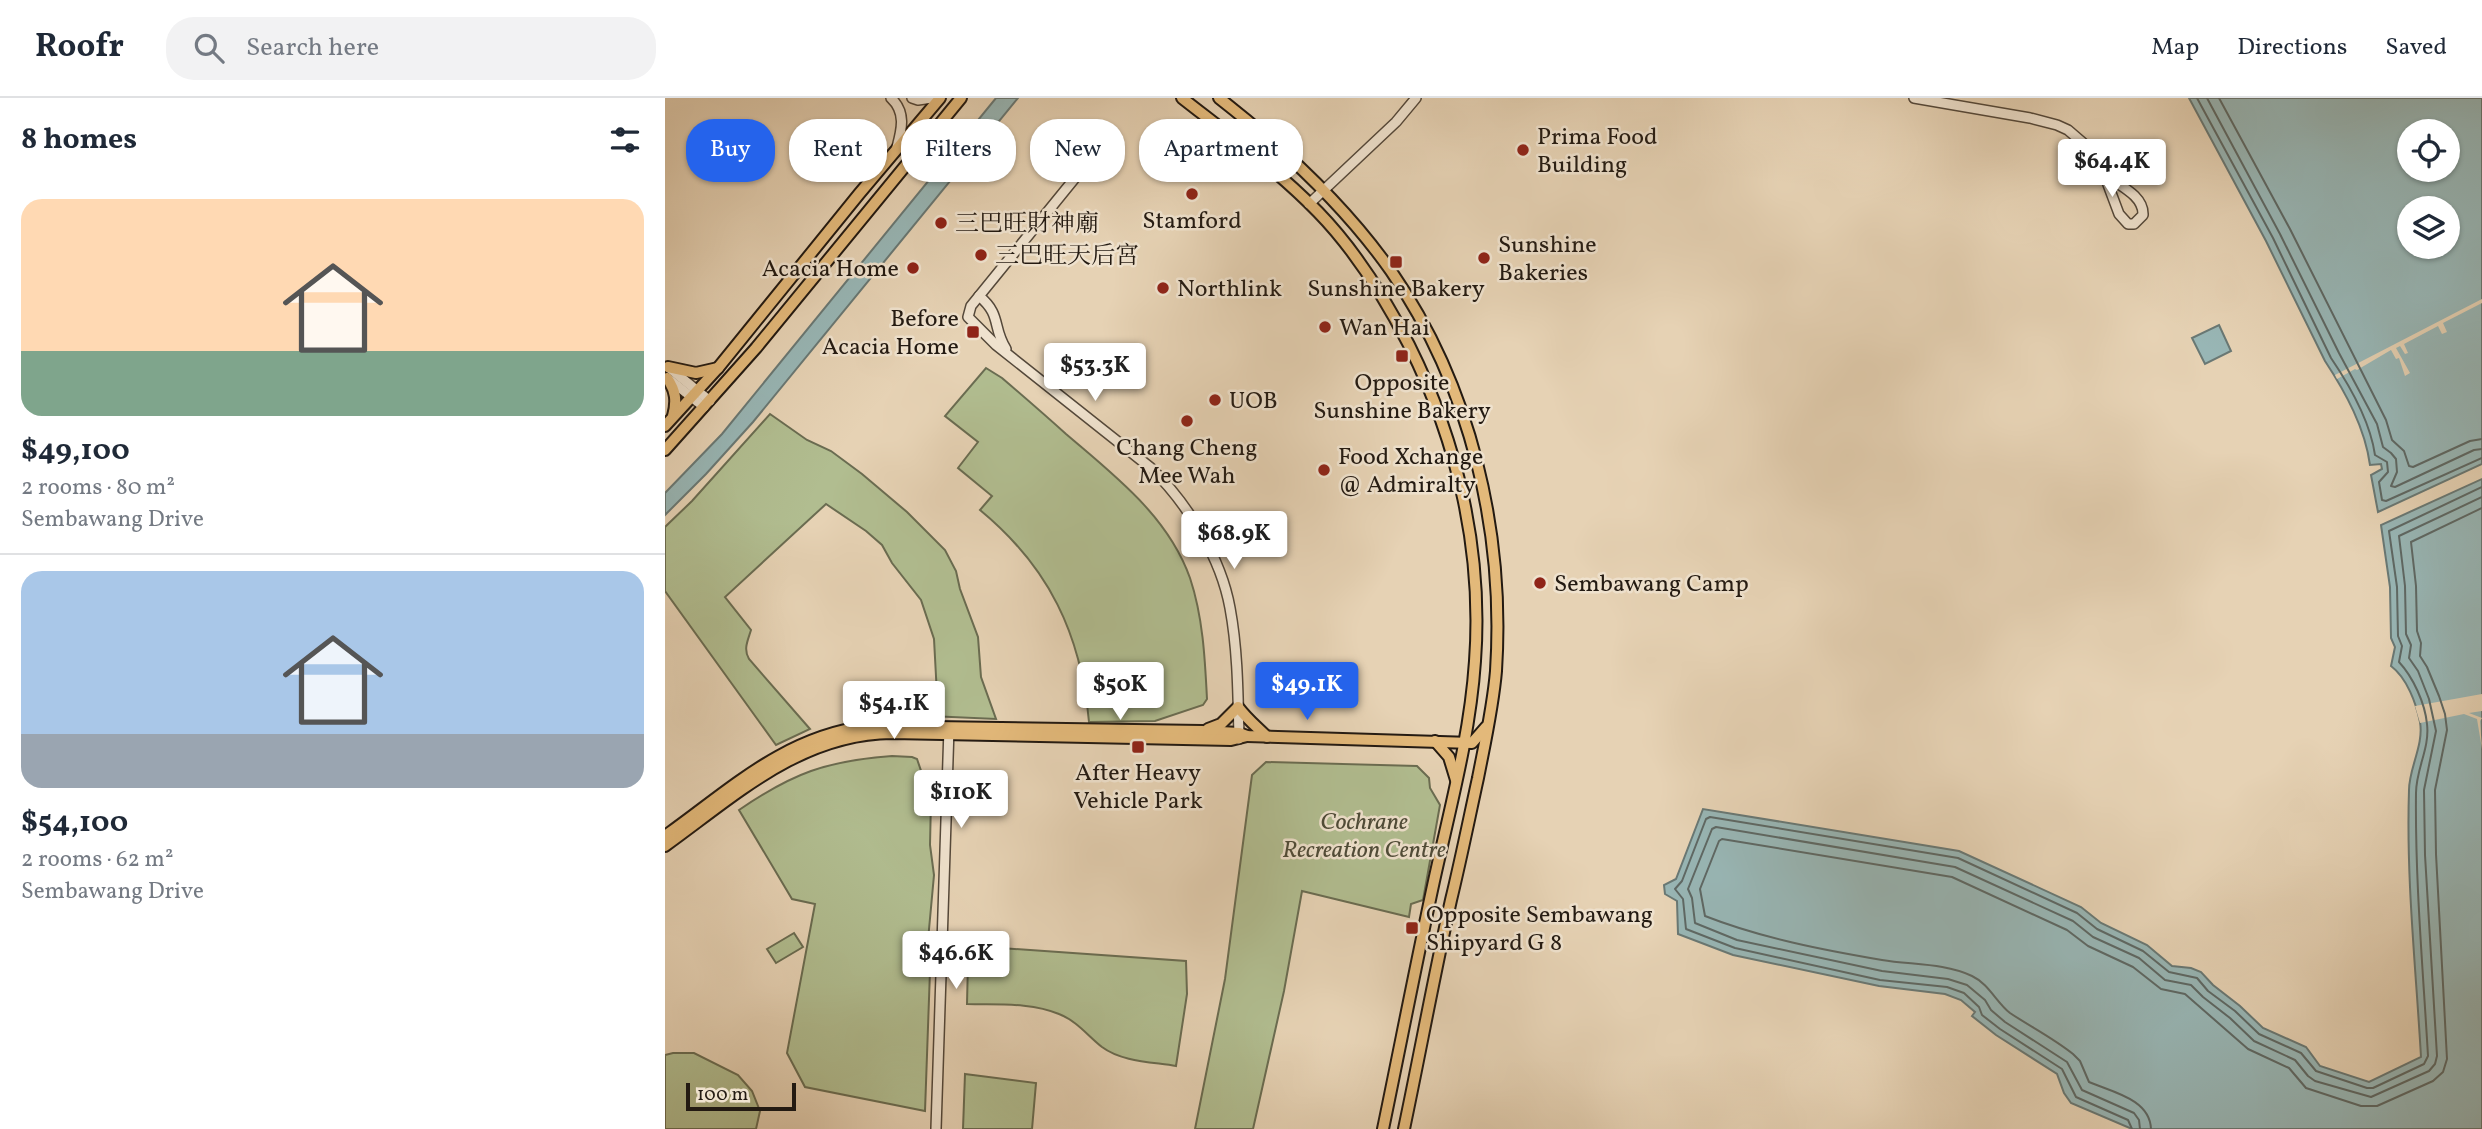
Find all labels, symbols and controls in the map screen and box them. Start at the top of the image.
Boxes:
search box [166,17,656,80]
text: Roofr [35,25,124,71]
icon: search [190,29,228,67]
text: Search here [246,30,379,66]
text: Map [2151,31,2199,65]
text: Directions [2237,31,2347,65]
text: Saved [2385,31,2447,65]
text: 8 homes [21,119,137,161]
chip: Buy [686,119,775,182]
chip: Rent [789,119,887,182]
chip: Filters [901,119,1016,182]
chip: New [1030,119,1125,182]
chip: Apartment [1139,119,1303,182]
map controls [2397,119,2460,259]
button: locate [2397,119,2460,182]
icon: filters [606,121,644,159]
place label: Prima Food Building [1537,121,1658,183]
pin: $64.4K [2055,140,2169,199]
marker: Prima Food Building [1515,142,1531,158]
text: $64.4K [2074,146,2150,178]
marker: Stamford [1184,186,1200,202]
button: layers [2397,196,2460,259]
place label: Stamford [1142,205,1242,239]
place label: 三巴旺財神廟 [955,208,1099,242]
marker: 三巴旺財神廟 [933,215,949,231]
place label: Sunshine Bakeries [1498,229,1597,291]
place label: 三巴旺天后宮 [995,240,1139,274]
icon: home [270,245,396,371]
marker: 三巴旺天后宮 [973,247,989,263]
marker: Sunshine Bakeries [1476,250,1492,266]
place label: Acacia Home [762,253,899,287]
marker: Sunshine Bakery [1388,254,1404,270]
marker: Acacia Home [905,260,921,276]
place label: Northlink [1177,273,1282,307]
place label: Sunshine Bakery [1307,273,1485,307]
marker: Northlink [1155,280,1171,296]
place label: Before Acacia Home [822,303,959,365]
place label: Wan Hai [1339,312,1430,346]
marker: Wan Hai [1317,319,1333,335]
marker: Before Acacia Home [965,324,981,340]
pin: $53.3K [1038,344,1152,403]
marker: Opposite Sunshine Bakery [1394,348,1410,364]
text: $53.3K [1060,350,1130,382]
place label: Opposite Sunshine Bakery [1313,367,1491,429]
place label: UOB [1229,385,1278,419]
marker: UOB [1207,392,1223,408]
marker: Chang Cheng Mee Wah [1179,413,1195,429]
text: $49,100 [21,430,130,472]
place label: Chang Cheng Mee Wah [1116,432,1258,494]
place label: Food Xchange @ Admiralty [1338,441,1483,503]
marker: Food Xchange @ Admiralty [1316,462,1332,478]
text: 2 rooms · 80 m² [21,472,175,504]
text: Sembawang Drive [21,504,204,536]
pin: $68.9K [1177,512,1291,571]
text: $68.9K [1197,518,1271,550]
place label: Sembawang Camp [1554,568,1749,602]
marker: Sembawang Camp [1532,575,1548,591]
icon: home [270,617,396,743]
pin: $50K [1079,662,1161,722]
pin: $49.1K [1250,662,1364,722]
text: $50K [1093,669,1147,701]
text: $49.1K [1271,669,1343,701]
pin: $54.1K [837,682,951,741]
text: $54.1K [859,688,929,720]
marker: After Heavy Vehicle Park [1130,739,1146,755]
place label: After Heavy Vehicle Park [1073,757,1203,819]
pin: $110K [912,770,1010,830]
text: $110K [930,777,992,809]
text: $54,100 [21,802,128,844]
park label: Cochrane Recreation Centre [1282,806,1446,868]
text: 2 rooms · 62 m² [21,844,173,876]
text: Sembawang Drive [21,876,204,908]
place label: Opposite Sembawang Shipyard G 8 [1426,899,1653,961]
marker: Opposite Sembawang Shipyard G 8 [1404,920,1420,936]
pin: $46.6K [899,932,1013,991]
text: $46.6K [918,938,994,970]
scale bar [686,1080,796,1112]
text: 100 m [697,1082,748,1108]

